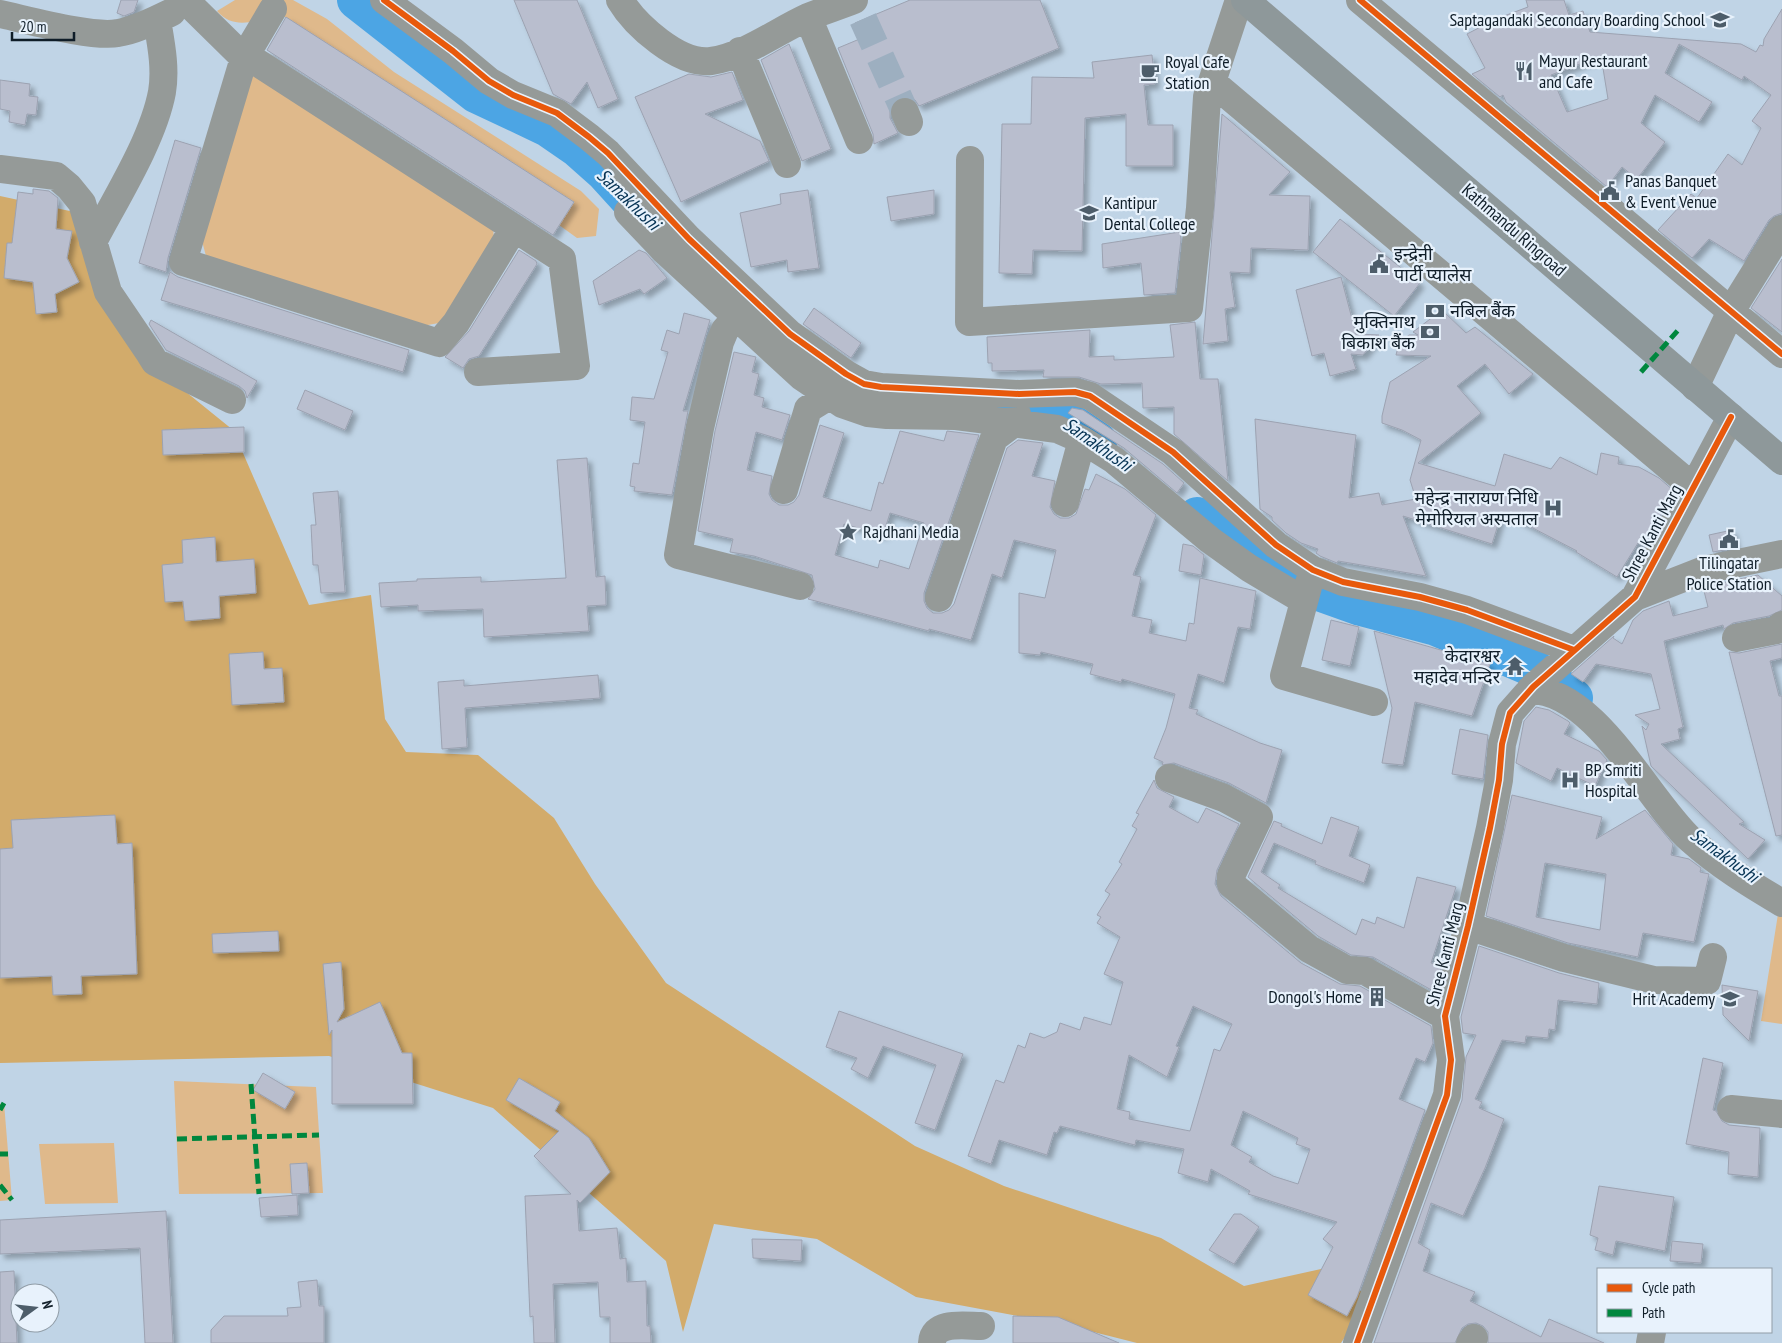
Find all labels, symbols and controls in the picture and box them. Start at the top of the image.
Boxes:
place label: Saptagandaki Secondary Boarding School [1449,8,1706,31]
school or university icon: Saptagandaki Secondary Boarding School [1709,9,1731,31]
scale bar [12,10,75,42]
text: 20 m [20,17,46,36]
place label: Mayur Restaurant and Cafe [1539,49,1647,93]
place label: Royal Cafe Station [1165,50,1230,94]
restaurant icon: Mayur Restaurant and Cafe [1513,60,1535,82]
cafe icon: Royal Cafe Station [1139,61,1161,83]
water label: Samakhushi [592,163,668,237]
place label: Panas Banquet & Event Venue [1625,169,1717,213]
street label: Kathmandu Ringroad [1457,178,1571,281]
public building icon: Panas Banquet & Event Venue [1599,180,1621,202]
place label: Kantipur Dental College [1104,191,1195,235]
school or university icon: Kantipur Dental College [1078,202,1100,224]
place label: इन्द्रेनी पार्टी प्यालेस [1394,242,1472,286]
public building icon: इन्द्रेनी पार्टी प्यालेस [1368,253,1390,275]
place label: नबिल बैंक [1450,299,1516,322]
bank icon: नबिल बैंक [1424,300,1446,322]
place label: मुक्तिनाथ बिकाश बैंक [1341,310,1416,354]
bank icon: मुक्तिनाथ बिकाश बैंक [1419,321,1441,343]
water label: Samakhushi [1059,412,1139,478]
street label: Shree Kanti Marg [1616,480,1687,585]
place label: महेन्द्र नारायण निधि मेमोरियल अस्पताल [1414,486,1539,530]
hospital icon: महेन्द्र नारायण निधि मेमोरियल अस्पताल [1542,497,1564,519]
place label: Rajdhani Media [863,520,959,543]
place icon: Rajdhani Media [837,521,859,543]
public building icon: Tilingatar Police Station [1718,528,1740,550]
place label: Tilingatar Police Station [1686,551,1772,595]
place label: केदारश्वर महादेव मन्दिर [1414,644,1501,688]
temple icon: केदारश्वर महादेव मन्दिर [1504,655,1526,677]
place label: BP Smriti Hospital [1585,758,1642,802]
hospital icon: BP Smriti Hospital [1559,769,1581,791]
water label: Samakhushi [1686,822,1766,889]
street label: Shree Kanti Marg [1420,899,1469,1008]
place label: Dongol's Home [1268,985,1362,1008]
building icon: Dongol's Home [1366,986,1388,1008]
place label: Hrit Academy [1633,987,1715,1010]
school or university icon: Hrit Academy [1719,988,1741,1010]
legend [1597,1268,1772,1333]
text: Cycle path [1642,1278,1695,1297]
north arrow [10,1283,60,1333]
text: N [38,1299,57,1311]
text: Path [1642,1303,1665,1322]

